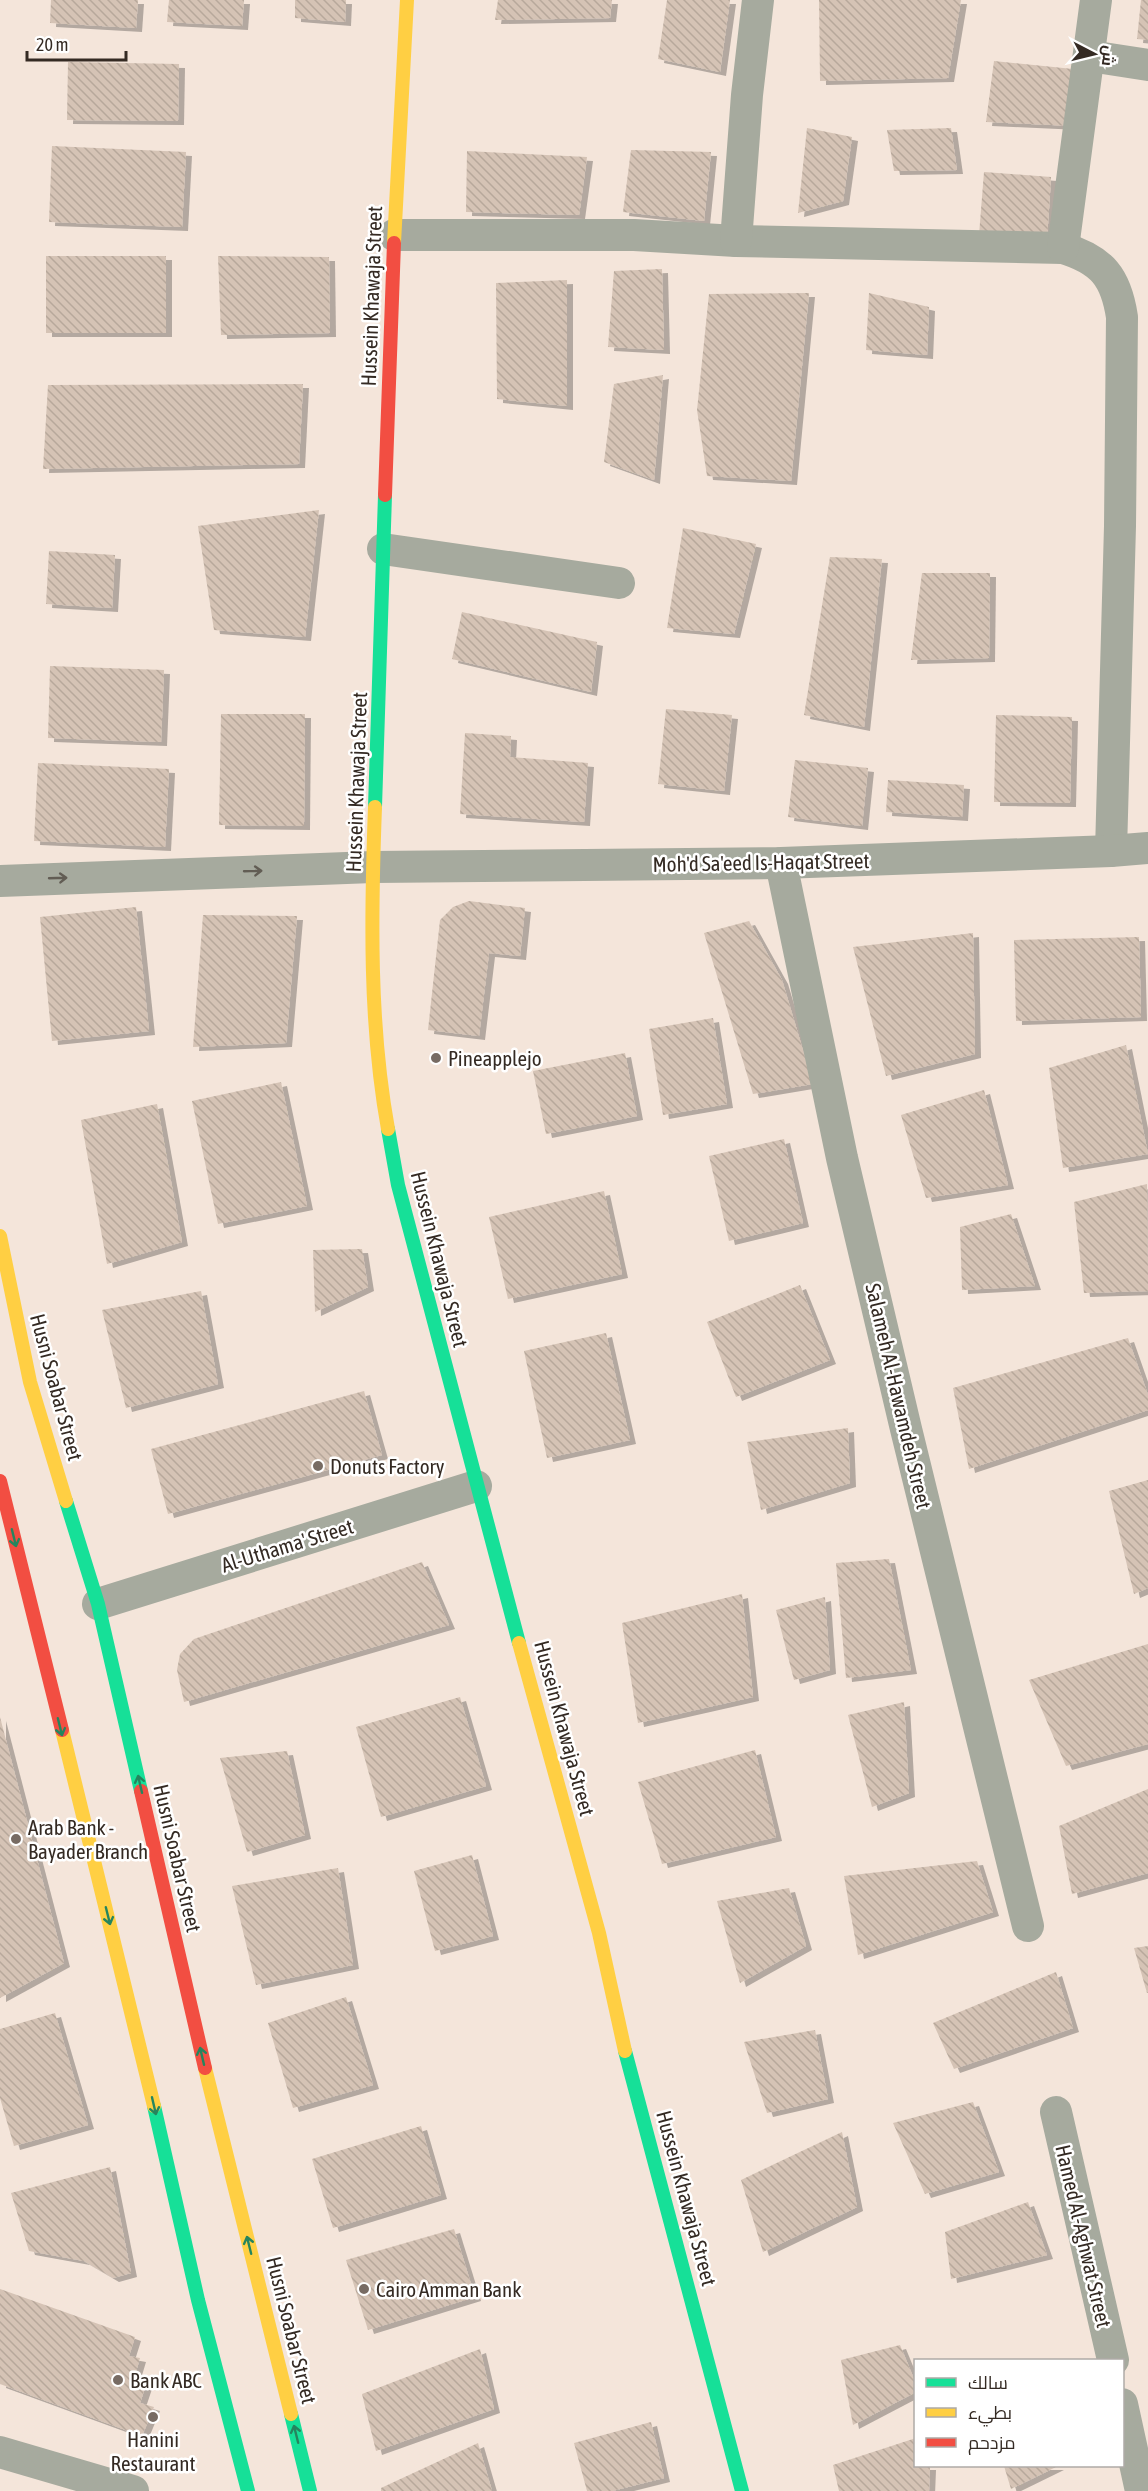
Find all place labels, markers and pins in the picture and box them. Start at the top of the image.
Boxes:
place label: Pineapplejo [448,1046,542,1070]
marker: Pineapplejo [429,1051,443,1065]
place label: Donuts Factory [330,1454,445,1478]
marker: Donuts Factory [311,1459,325,1473]
place label: Arab Bank - Bayader Branch [28,1815,148,1863]
marker: Arab Bank - Bayader Branch [9,1832,23,1846]
place label: Cairo Amman Bank [376,2277,522,2301]
marker: Cairo Amman Bank [357,2282,371,2296]
place label: Bank ABC [130,2368,202,2392]
marker: Bank ABC [111,2373,125,2387]
marker: Hanini Restaurant [146,2410,160,2424]
place label: Hanini Restaurant [110,2427,196,2475]

